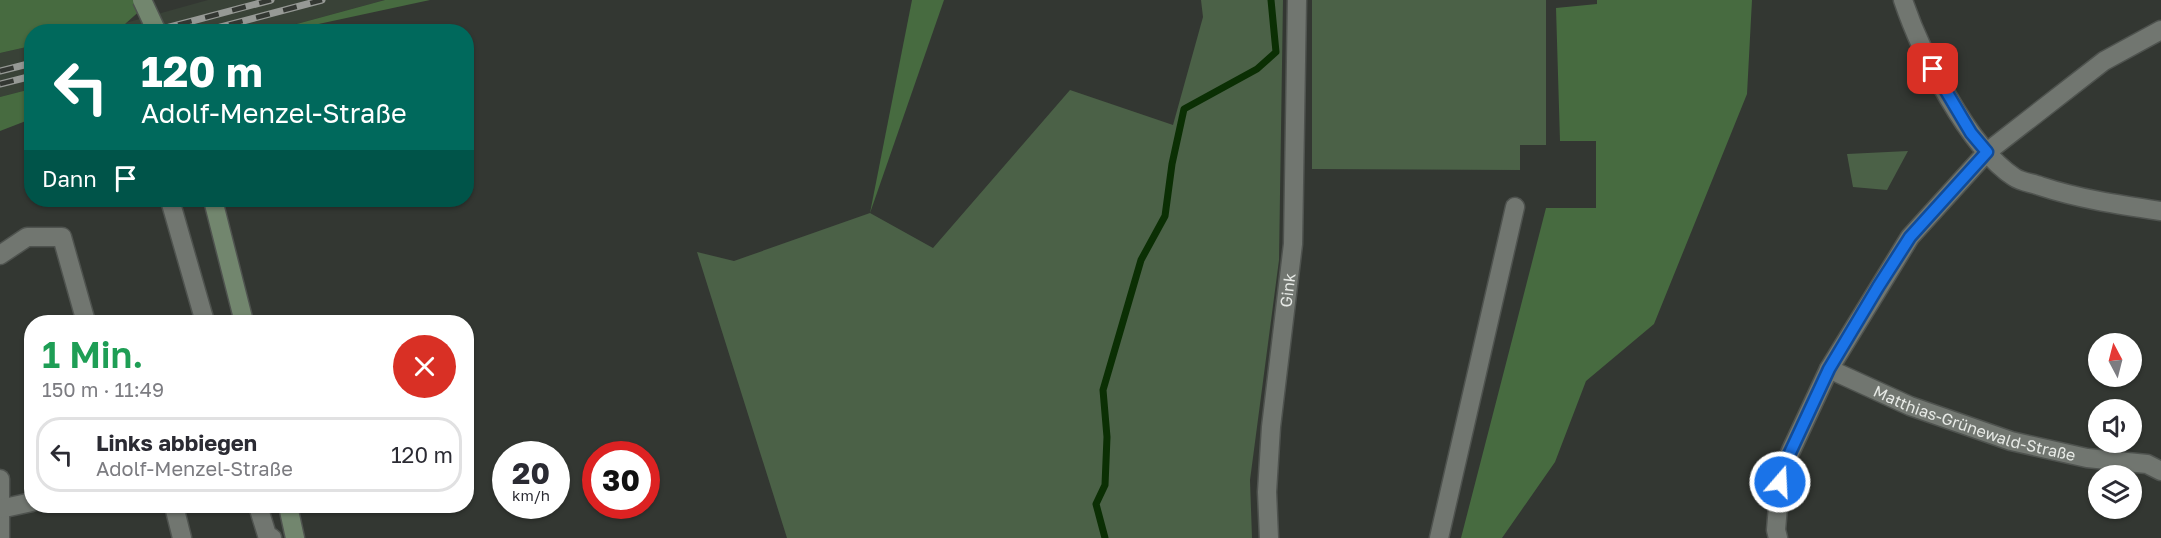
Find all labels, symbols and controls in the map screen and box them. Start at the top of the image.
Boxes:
pin [1907,43,1958,94]
text: 120 m [141,46,263,96]
icon: left [42,48,120,126]
icon: arrive [1916,52,1949,85]
text: Adolf-Menzel-Straße [141,97,407,129]
icon: arrive [109,162,142,195]
text: Dann [42,165,97,192]
street label: Gink [1275,272,1299,308]
text: 1 Min. [42,333,143,376]
north arrow [2088,333,2142,387]
map controls [2088,333,2142,519]
button: close [393,335,456,398]
text: 150 m · 11:49 [42,377,164,401]
street label: Matthias-Grünewald-Straße [1870,381,2078,465]
button: sound [2088,399,2142,453]
text: Links abbiegen [96,429,257,456]
icon: left [45,438,78,471]
text: 120 m [391,441,453,468]
speed limit sign: 30 [582,441,660,519]
position arrow [1748,450,1812,514]
text: 20 [512,455,550,491]
text: Adolf-Menzel-Straße [96,456,293,480]
button: layers [2088,465,2142,519]
text: km/h [512,486,550,504]

